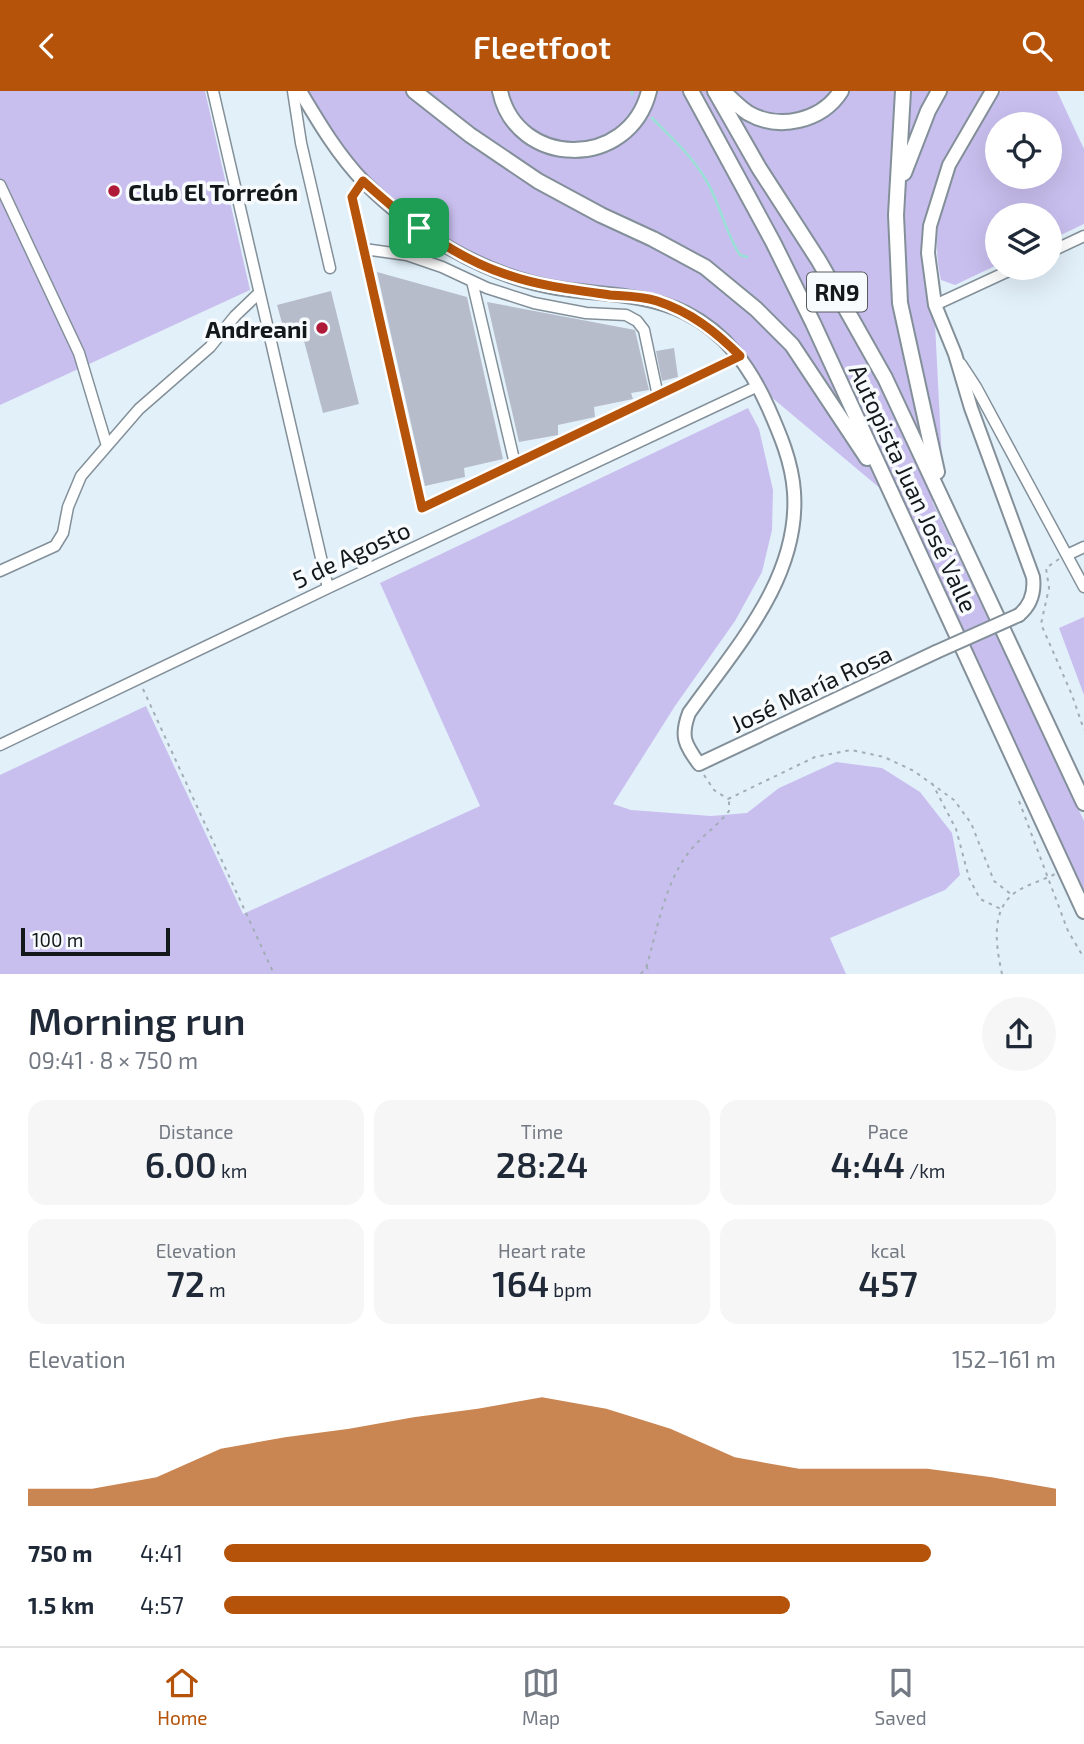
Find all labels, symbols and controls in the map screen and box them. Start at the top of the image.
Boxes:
icon: back [28,27,66,65]
text: Fleetfoot [473,27,611,65]
icon: search [1018,27,1056,65]
map controls [985,112,1062,280]
button: locate [985,112,1062,189]
place label: Club El Torreón [128,177,298,206]
marker: Club El Torreón [106,183,122,199]
pin [389,198,449,258]
button: layers [985,203,1062,280]
icon: arrive [400,209,438,247]
road number: RN9 [807,273,867,311]
place label: Andreani [205,314,308,343]
marker: Andreani [314,320,330,336]
street label: Autopista Juan José Valle [844,359,984,617]
street label: 5 de Agosto [288,514,414,594]
street label: José María Rosa [726,638,896,738]
scale bar [21,925,170,957]
text: 100 m [32,928,83,951]
text: Morning run [28,997,246,1043]
button: share [982,997,1056,1071]
text: 09:41 · 8 × 750 m [28,1046,198,1074]
text: Distance [158,1120,234,1143]
text: Time [521,1120,563,1143]
text: Pace [868,1120,908,1143]
text: 6.00 [145,1143,217,1185]
text: 28:24 [496,1143,588,1185]
text: 4:44 [830,1143,905,1185]
text: km [217,1159,247,1182]
text: /km [905,1159,946,1182]
text: Elevation [156,1239,236,1262]
text: Heart rate [498,1239,586,1262]
text: kcal [871,1239,905,1262]
text: 72 [166,1262,205,1304]
text: 164 [492,1262,549,1304]
text: 457 [858,1262,918,1304]
text: m [205,1278,226,1301]
text: bpm [549,1278,592,1301]
text: Elevation [28,1345,126,1373]
text: 152–161 m [952,1345,1056,1373]
text: 750 m [28,1539,93,1567]
text: 4:41 [140,1539,183,1567]
text: 1.5 km [28,1591,94,1619]
text: 4:57 [140,1591,184,1619]
tab: Home [157,1664,208,1729]
tab: Map [522,1664,560,1729]
tab: Saved [875,1664,927,1729]

